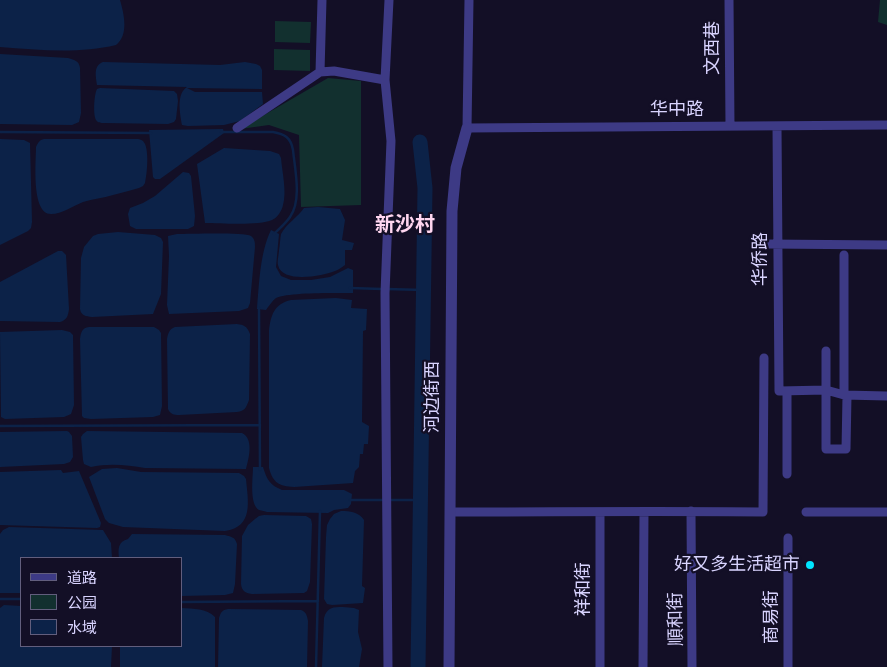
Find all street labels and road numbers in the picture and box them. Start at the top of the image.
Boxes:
street label: 文西巷 [702,21,724,75]
street label: 华中路 [650,99,704,121]
street label: 华侨路 [750,232,772,286]
street label: 河边街西 [422,361,444,433]
street label: 祥和街 [573,562,595,616]
street label: 商易街 [761,590,783,644]
street label: 順和街 [665,592,687,646]

